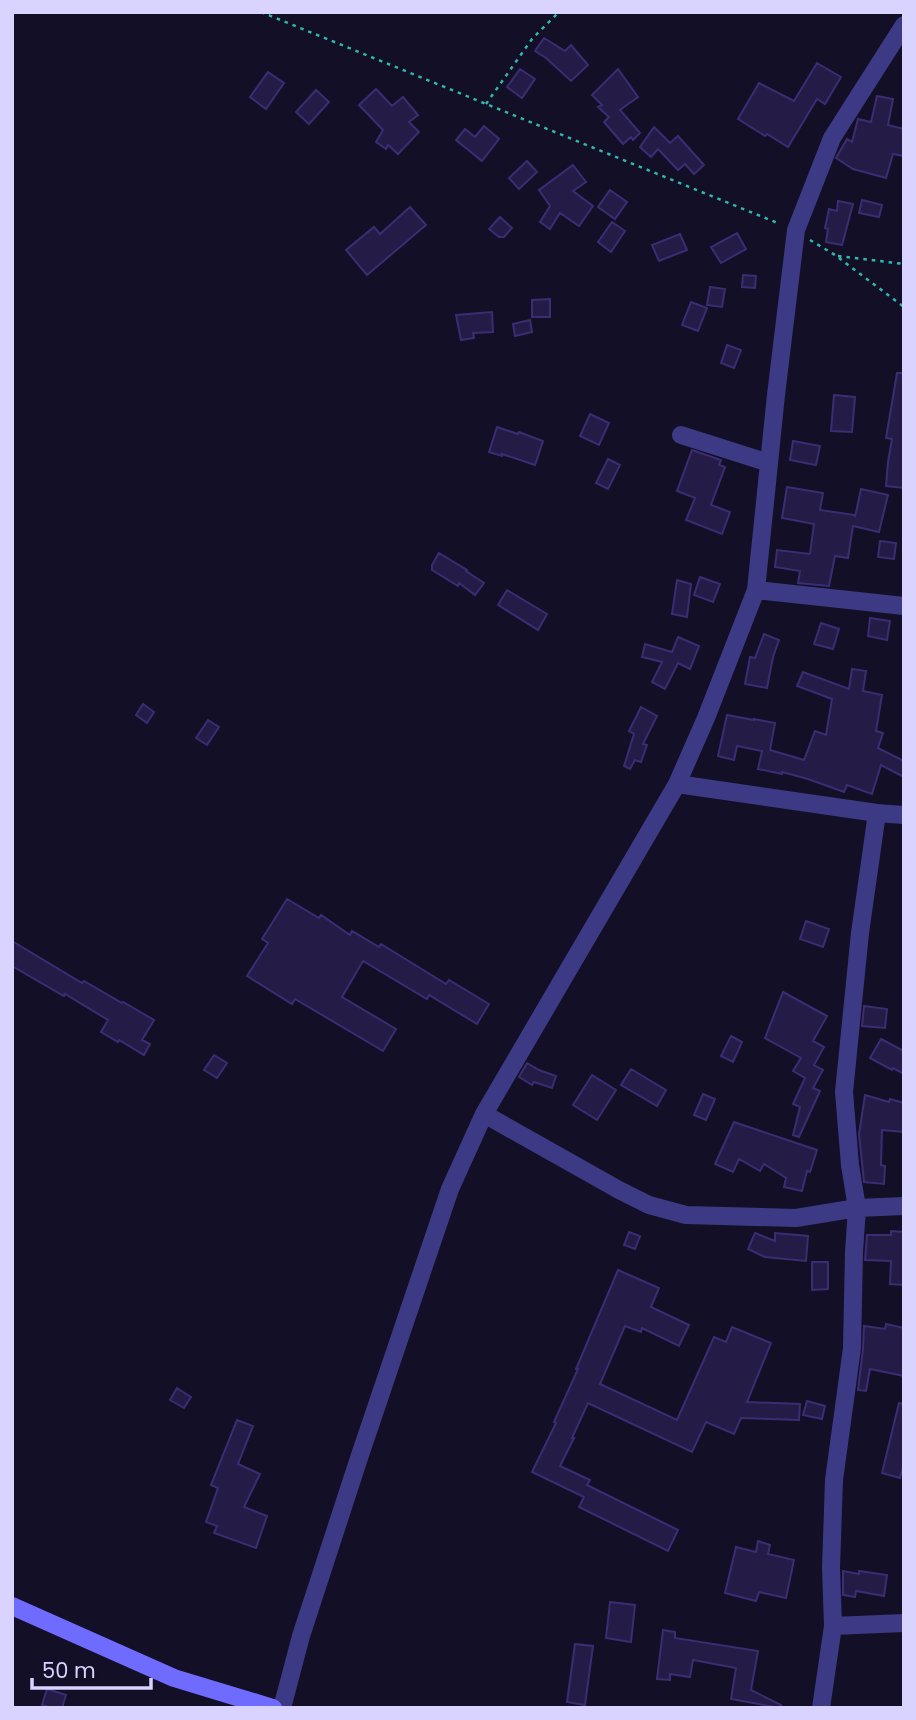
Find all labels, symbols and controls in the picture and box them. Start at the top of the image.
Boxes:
scale bar [32,1646,150,1690]
text: 50 m [42,1656,96,1685]

